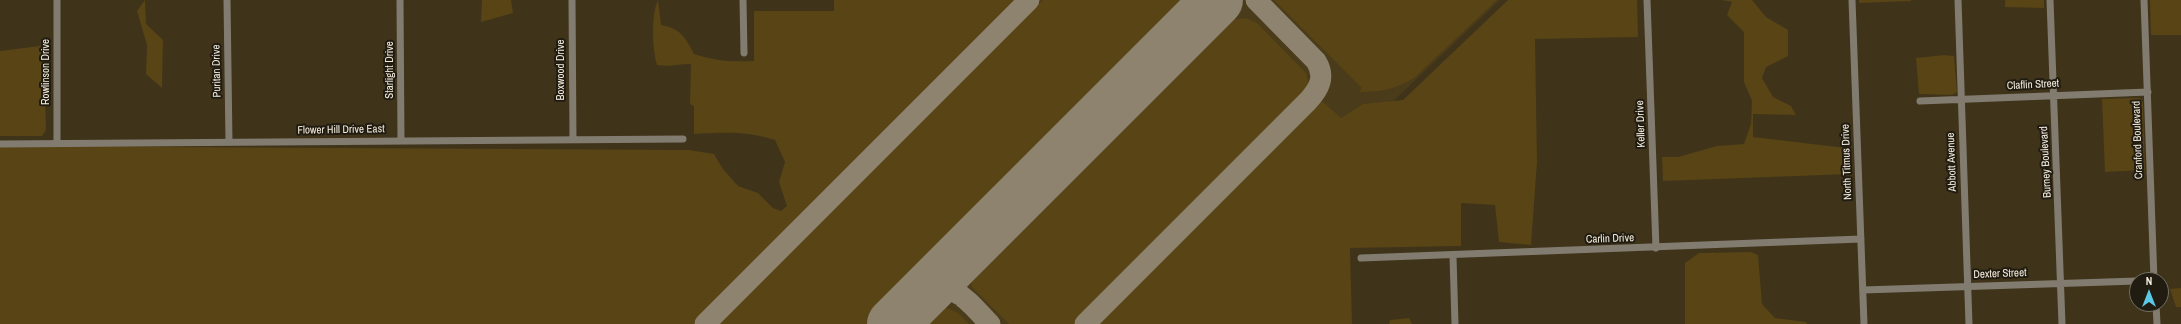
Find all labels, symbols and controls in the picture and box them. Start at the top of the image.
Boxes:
street label: Rowlinson Drive [39,39,53,105]
street label: Boxwood Drive [554,39,568,101]
street label: Starlight Drive [383,41,397,99]
street label: Puritan Drive [210,44,224,98]
street label: Claflin Street [2007,77,2059,93]
street label: Keller Drive [1634,100,1648,148]
street label: Cranford Boulevard [2130,101,2146,179]
street label: Flower Hill Drive East [297,123,385,137]
street label: North Titmus Drive [1839,124,1855,200]
street label: Burney Boulevard [2038,126,2054,198]
street label: Abbott Avenue [1944,132,1960,192]
street label: Carlin Drive [1586,232,1634,246]
street label: Dexter Street [1973,266,2027,282]
north arrow [2129,272,2169,312]
text: N [2146,274,2152,288]

